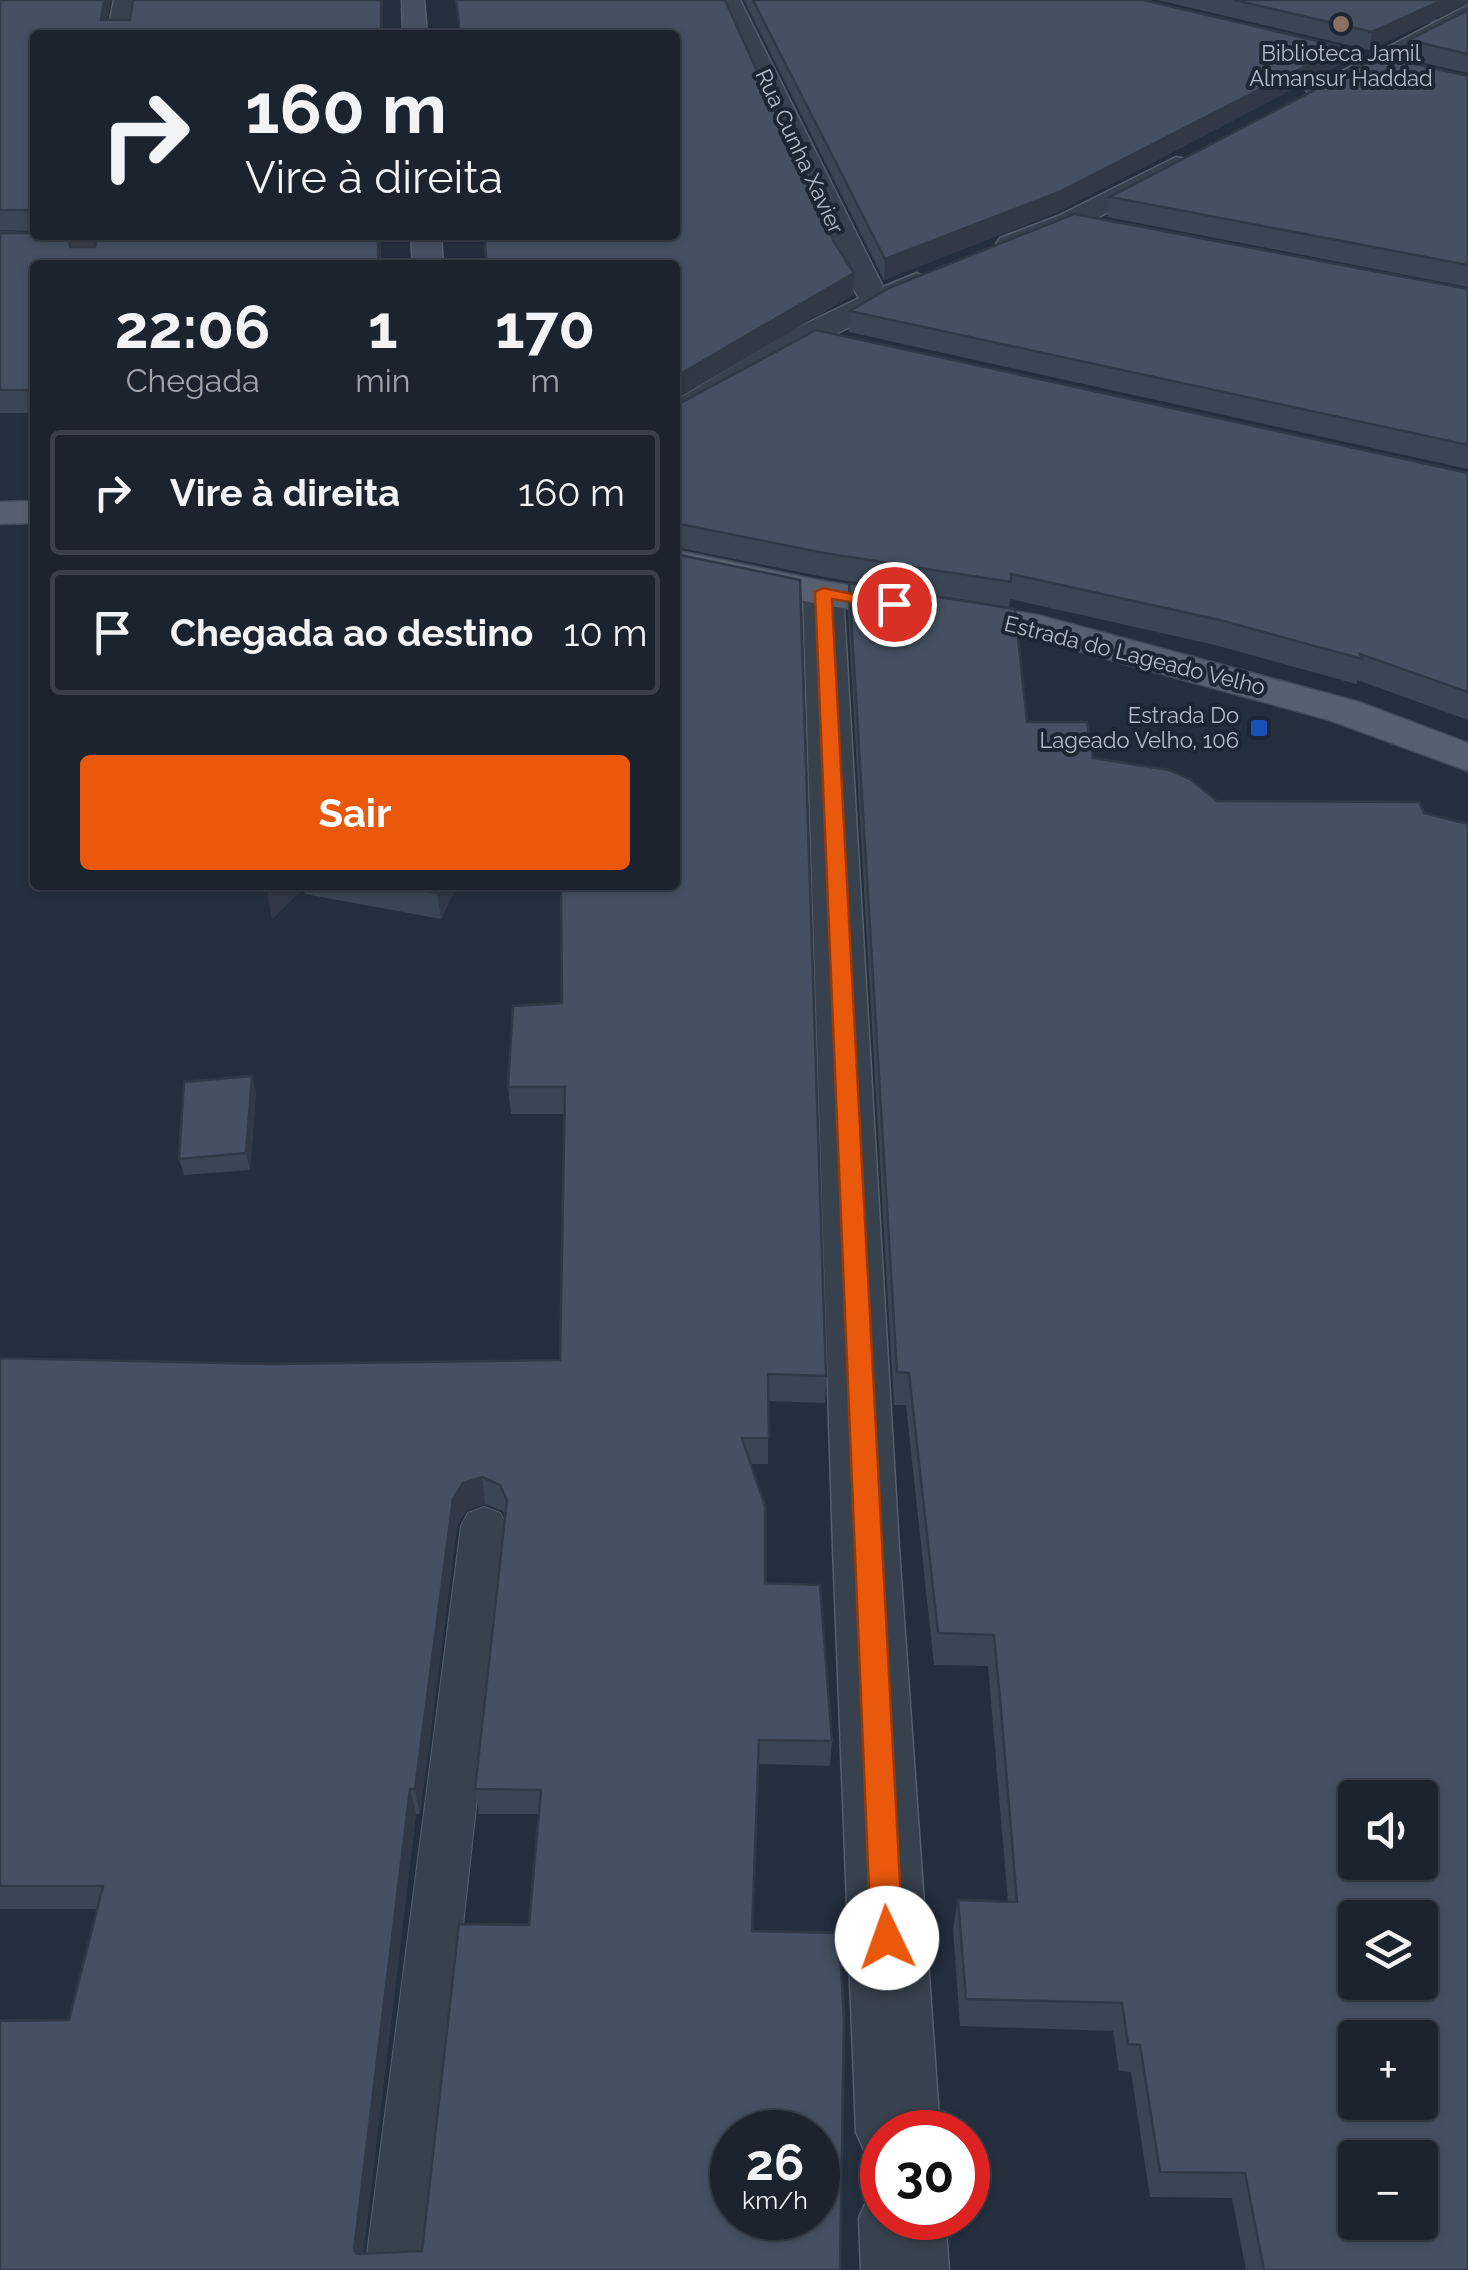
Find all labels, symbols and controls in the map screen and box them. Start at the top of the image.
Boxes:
marker: Biblioteca Jamil Almansur Haddad [1330,13,1352,35]
place label: Biblioteca Jamil Almansur Haddad [1249,40,1433,91]
street label: Rua Cunha Xavier [750,65,850,238]
text: 160 m [245,67,447,149]
icon: right [80,70,210,200]
text: Vire à direita [245,151,503,204]
text: 22:06 [115,292,271,362]
text: 1 [368,292,398,362]
text: 170 [495,292,595,362]
text: Chegada [126,362,260,399]
text: min [355,362,410,399]
text: m [530,362,560,399]
icon: right [85,465,140,520]
text: Vire à direita [170,470,400,515]
text: 160 m [518,470,625,515]
pin [852,562,937,647]
icon: arrive [867,577,922,632]
icon: arrive [85,605,140,660]
text: Chegada ao destino [170,610,533,655]
text: 10 m [563,610,647,655]
street label: Estrada do Lageado Velho [1002,610,1268,700]
place label: Estrada Do Lageado Velho, 106 [1039,702,1239,753]
marker: Estrada Do Lageado Velho, 106 [1248,717,1270,739]
button: Sair [80,755,630,870]
map controls [1338,1780,1438,2240]
button: sound [1338,1780,1438,1880]
position arrow [835,1886,939,1990]
button: layers [1338,1900,1438,2000]
button: + [1338,2020,1438,2120]
speed limit sign: 30 [860,2110,990,2240]
text: 26 [746,2133,804,2192]
button: − [1338,2140,1438,2240]
text: km/h [742,2185,808,2215]

